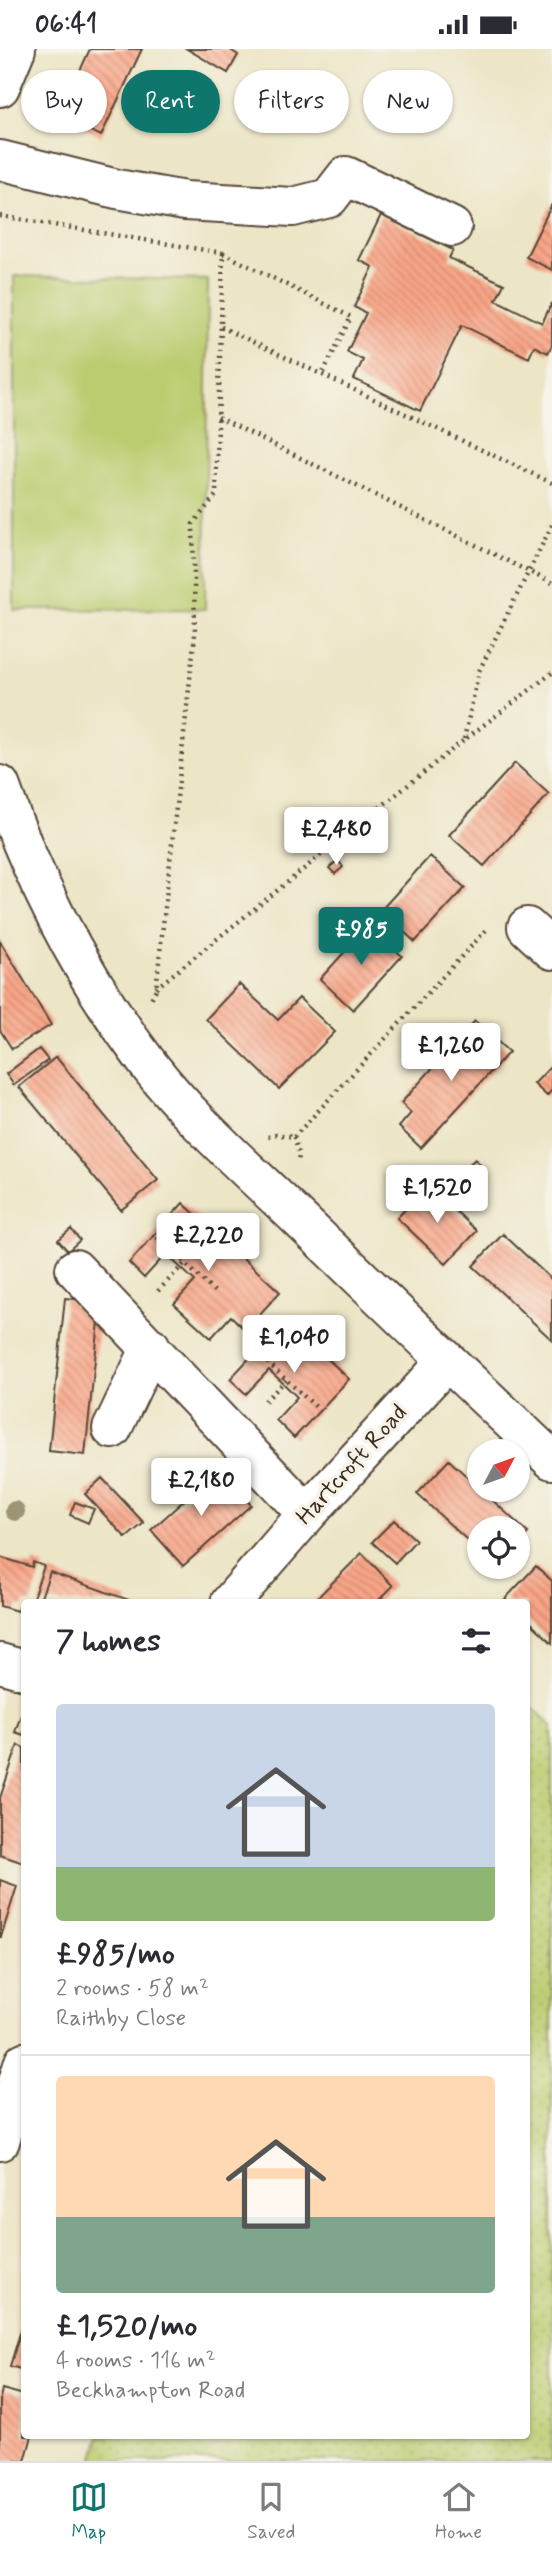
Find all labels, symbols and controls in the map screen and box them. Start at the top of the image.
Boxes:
text: 06:41 [35,8,97,42]
chip: Buy [21,70,107,133]
chip: Rent [121,70,220,133]
chip: Filters [234,70,349,133]
chip: New [363,70,453,133]
pin: £2,480 [279,807,393,867]
text: £2,480 [300,815,372,845]
pin: £985 [320,907,402,967]
text: £985 [335,915,387,945]
pin: £1,260 [394,1023,508,1083]
text: £1,260 [417,1031,485,1061]
pin: £1,520 [380,1165,494,1225]
text: £1,520 [402,1173,472,1203]
pin: £2,220 [151,1213,265,1273]
text: £2,220 [172,1221,244,1251]
pin: £1,040 [237,1315,351,1375]
text: £1,040 [259,1323,329,1353]
street label: Hartcroft Road [290,1398,414,1532]
north arrow [467,1439,530,1501]
map controls [467,1439,530,1579]
pin: £2,180 [144,1459,258,1518]
text: £2,180 [167,1466,235,1496]
button: locate [467,1516,530,1579]
text: 7 homes [56,1622,161,1661]
icon: filters [457,1622,495,1660]
icon: home [213,1749,339,1875]
text: £985/mo [56,1935,175,1974]
text: 2 rooms · 58 m² [56,1974,209,2004]
text: Raithby Close [56,2004,186,2034]
icon: home [213,2121,339,2247]
text: £1,520/mo [56,2307,197,2346]
text: 4 rooms · 116 m² [56,2346,216,2376]
text: Beckhampton Road [56,2376,245,2406]
tab: Map [70,2478,108,2545]
tab: Saved [247,2478,295,2545]
tab: Home [435,2478,482,2545]

